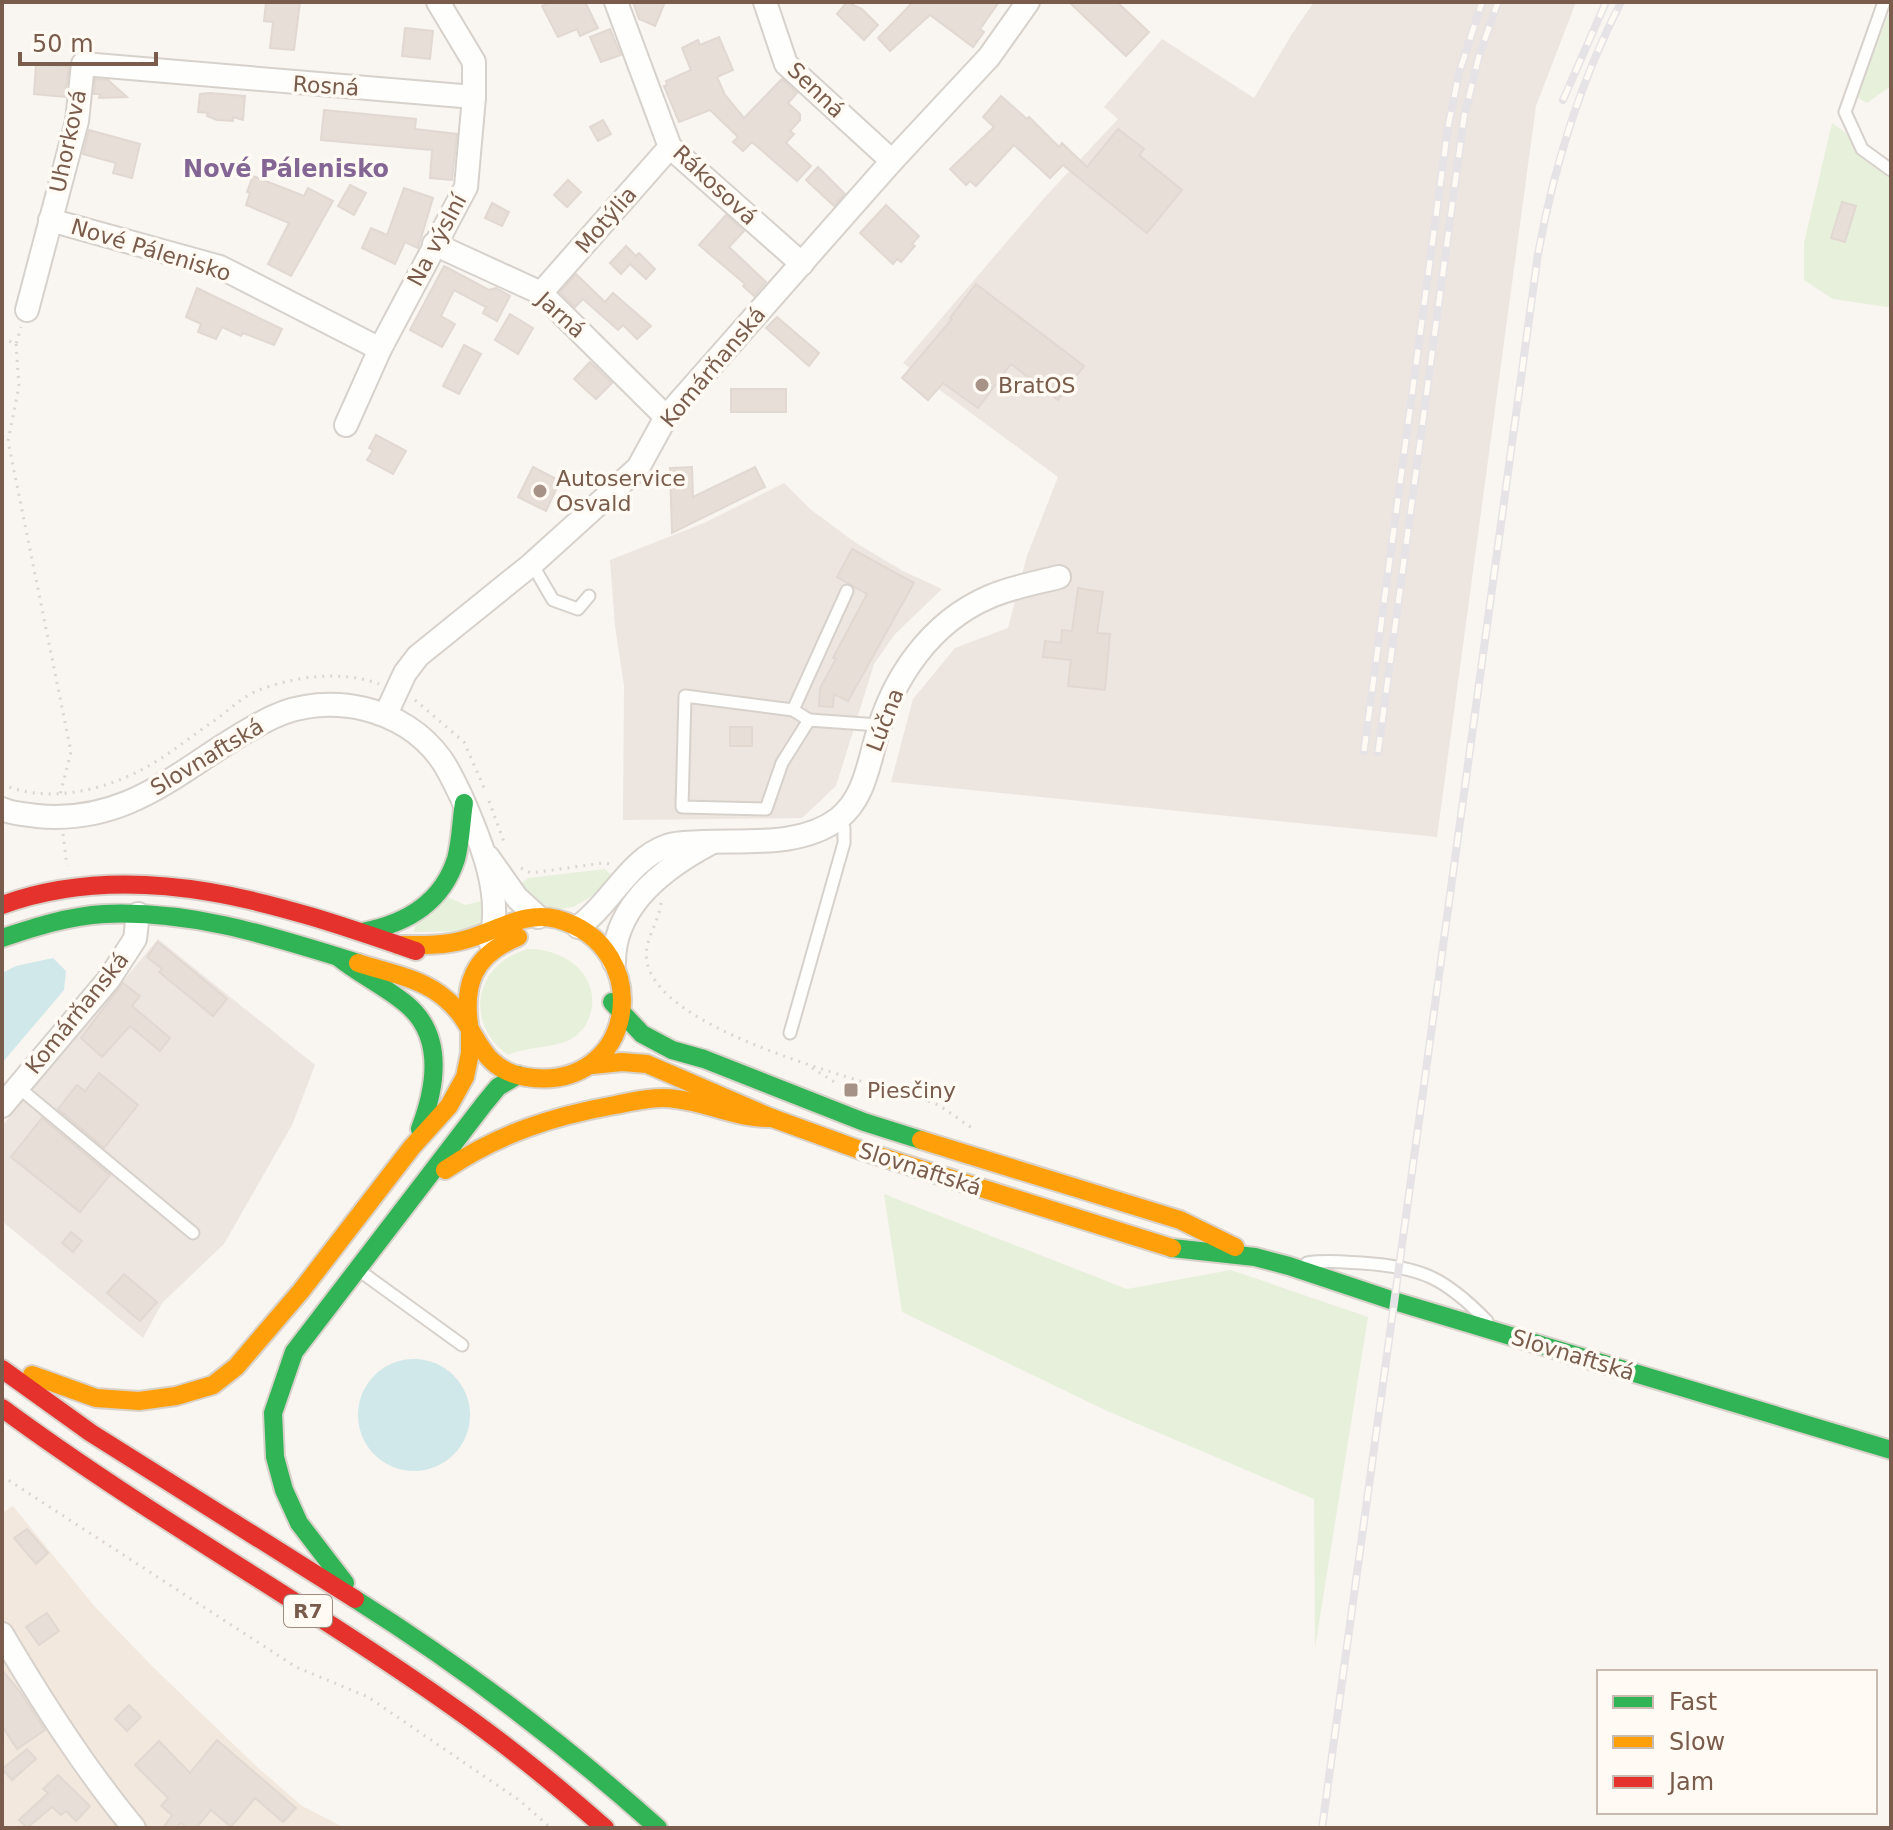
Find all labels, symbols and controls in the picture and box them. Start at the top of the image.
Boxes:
scale bar [20,16,156,66]
text: 50 m [32,30,94,58]
street label: Senná [783,57,849,123]
street label: Rosná [292,71,360,101]
street label: Uhorková [45,87,91,195]
street label: Rákosová [668,140,762,230]
district label: Nové Pálenisko [183,155,389,183]
street label: Motýlia [570,182,642,258]
street label: Na výslní [402,189,472,290]
street label: Nové Pálenisko [68,214,234,286]
street label: Jarná [530,286,590,343]
street label: Komárňanská [656,302,770,432]
place label: BratOS [998,373,1076,398]
marker: BratOS [973,376,991,394]
place label: Autoservice Osvald [556,466,686,516]
marker: Autoservice Osvald [531,482,549,500]
street label: Lúčna [862,685,908,755]
street label: Slovnaftská [146,714,268,800]
street label: Komárňanská [20,947,134,1079]
place label: Piesčiny [867,1078,956,1103]
marker: Piesčiny [842,1081,860,1099]
street label: Slovnaftská [856,1137,984,1201]
street label: Slovnaftská [1508,1324,1638,1386]
road number: R7 [284,1595,332,1627]
legend [1597,1670,1877,1814]
text: Fast [1669,1688,1717,1716]
text: Slow [1669,1728,1725,1756]
text: Jam [1667,1768,1714,1796]

